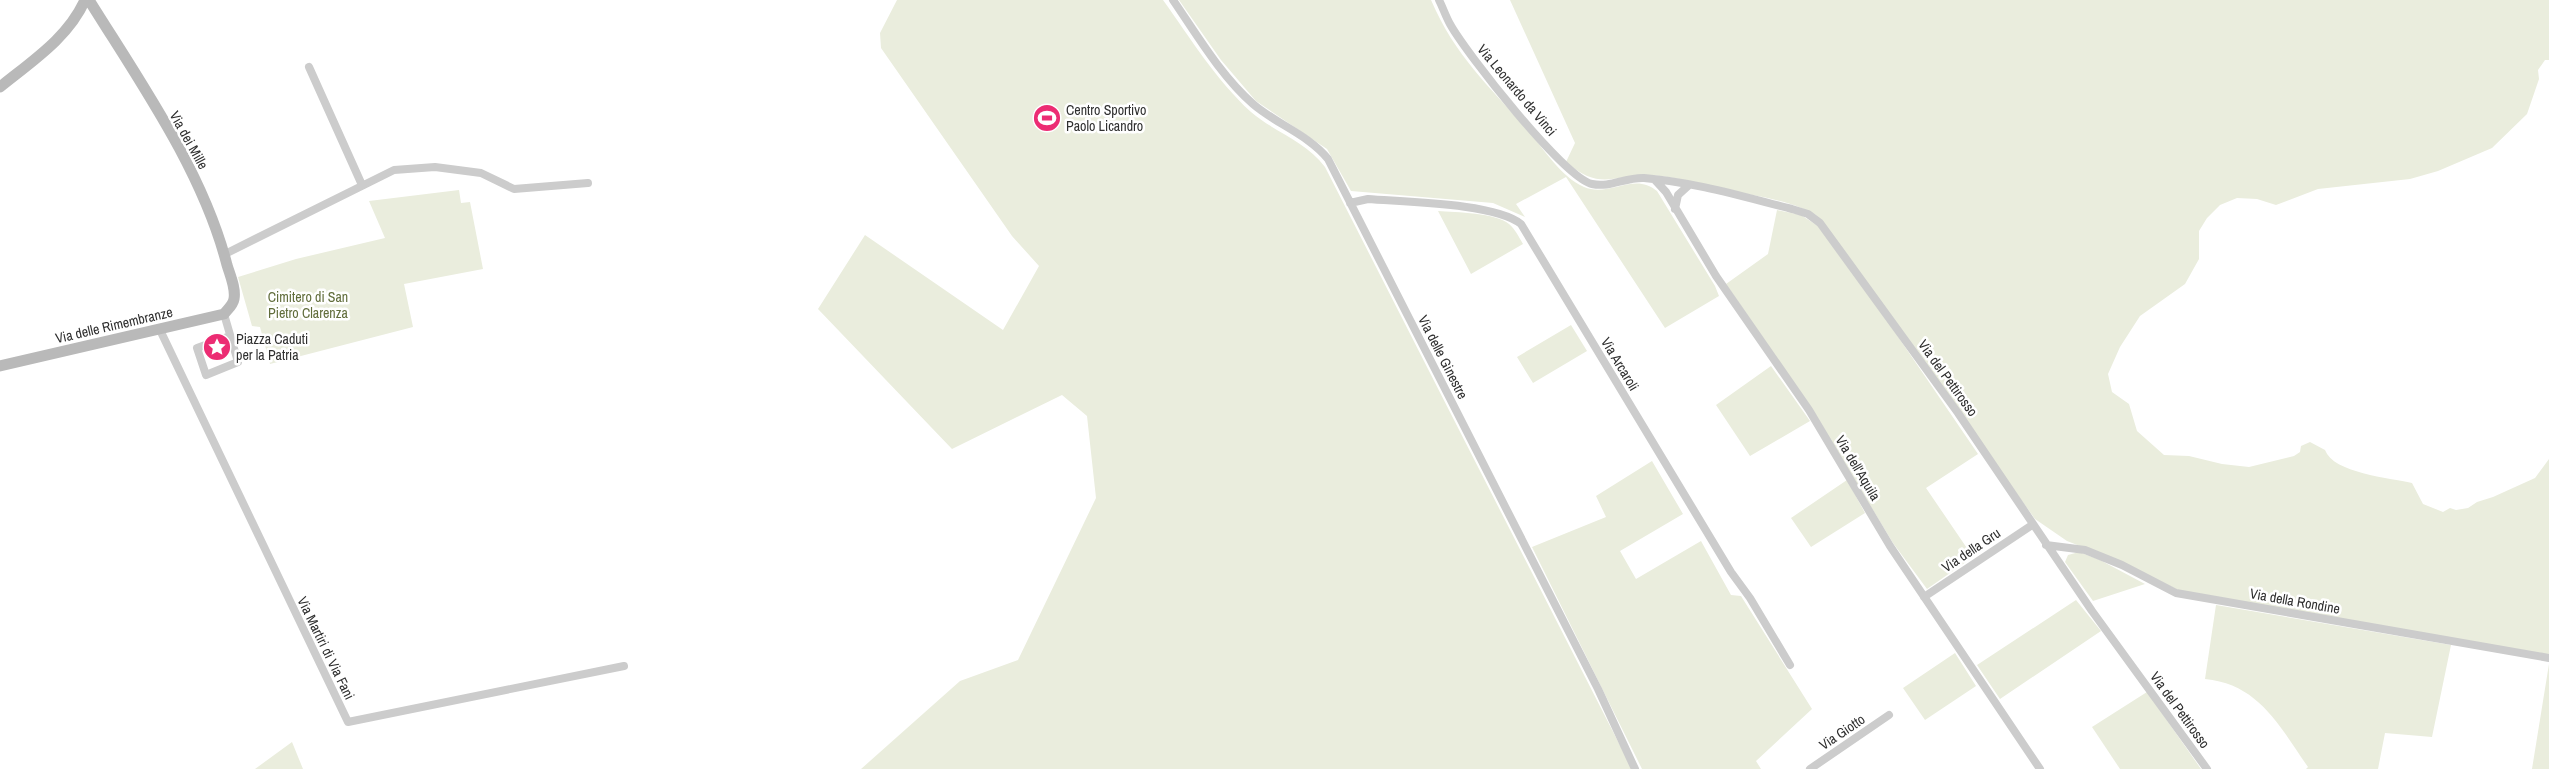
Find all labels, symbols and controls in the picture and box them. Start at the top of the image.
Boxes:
street label: Via Leonardo da Vinci [1474,41,1560,139]
place label: Centro Sportivo Paolo Licandro [1066,101,1146,135]
sports icon: Centro Sportivo Paolo Licandro [1032,103,1062,133]
street label: Via dei Mille [166,108,212,172]
park label: Cimitero di San Pietro Clarenza [268,288,348,322]
street label: Via delle Rimembranze [54,303,174,347]
street label: Via delle Ginestre [1414,312,1472,402]
place label: Piazza Caduti per la Patria [236,330,308,364]
place icon: Piazza Caduti per la Patria [202,332,232,362]
street label: Via Arcaroli [1597,334,1643,394]
street label: Via del Pettirosso [1914,336,1982,420]
street label: Via dell'Aquila [1832,432,1885,504]
street label: Via della Gru [1938,524,2004,576]
street label: Via della Rondine [2249,584,2341,618]
street label: Via Martiri di Via Fani [293,594,359,702]
street label: Via del Pettirosso [2146,668,2214,752]
street label: Via Giotto [1816,710,1868,754]

